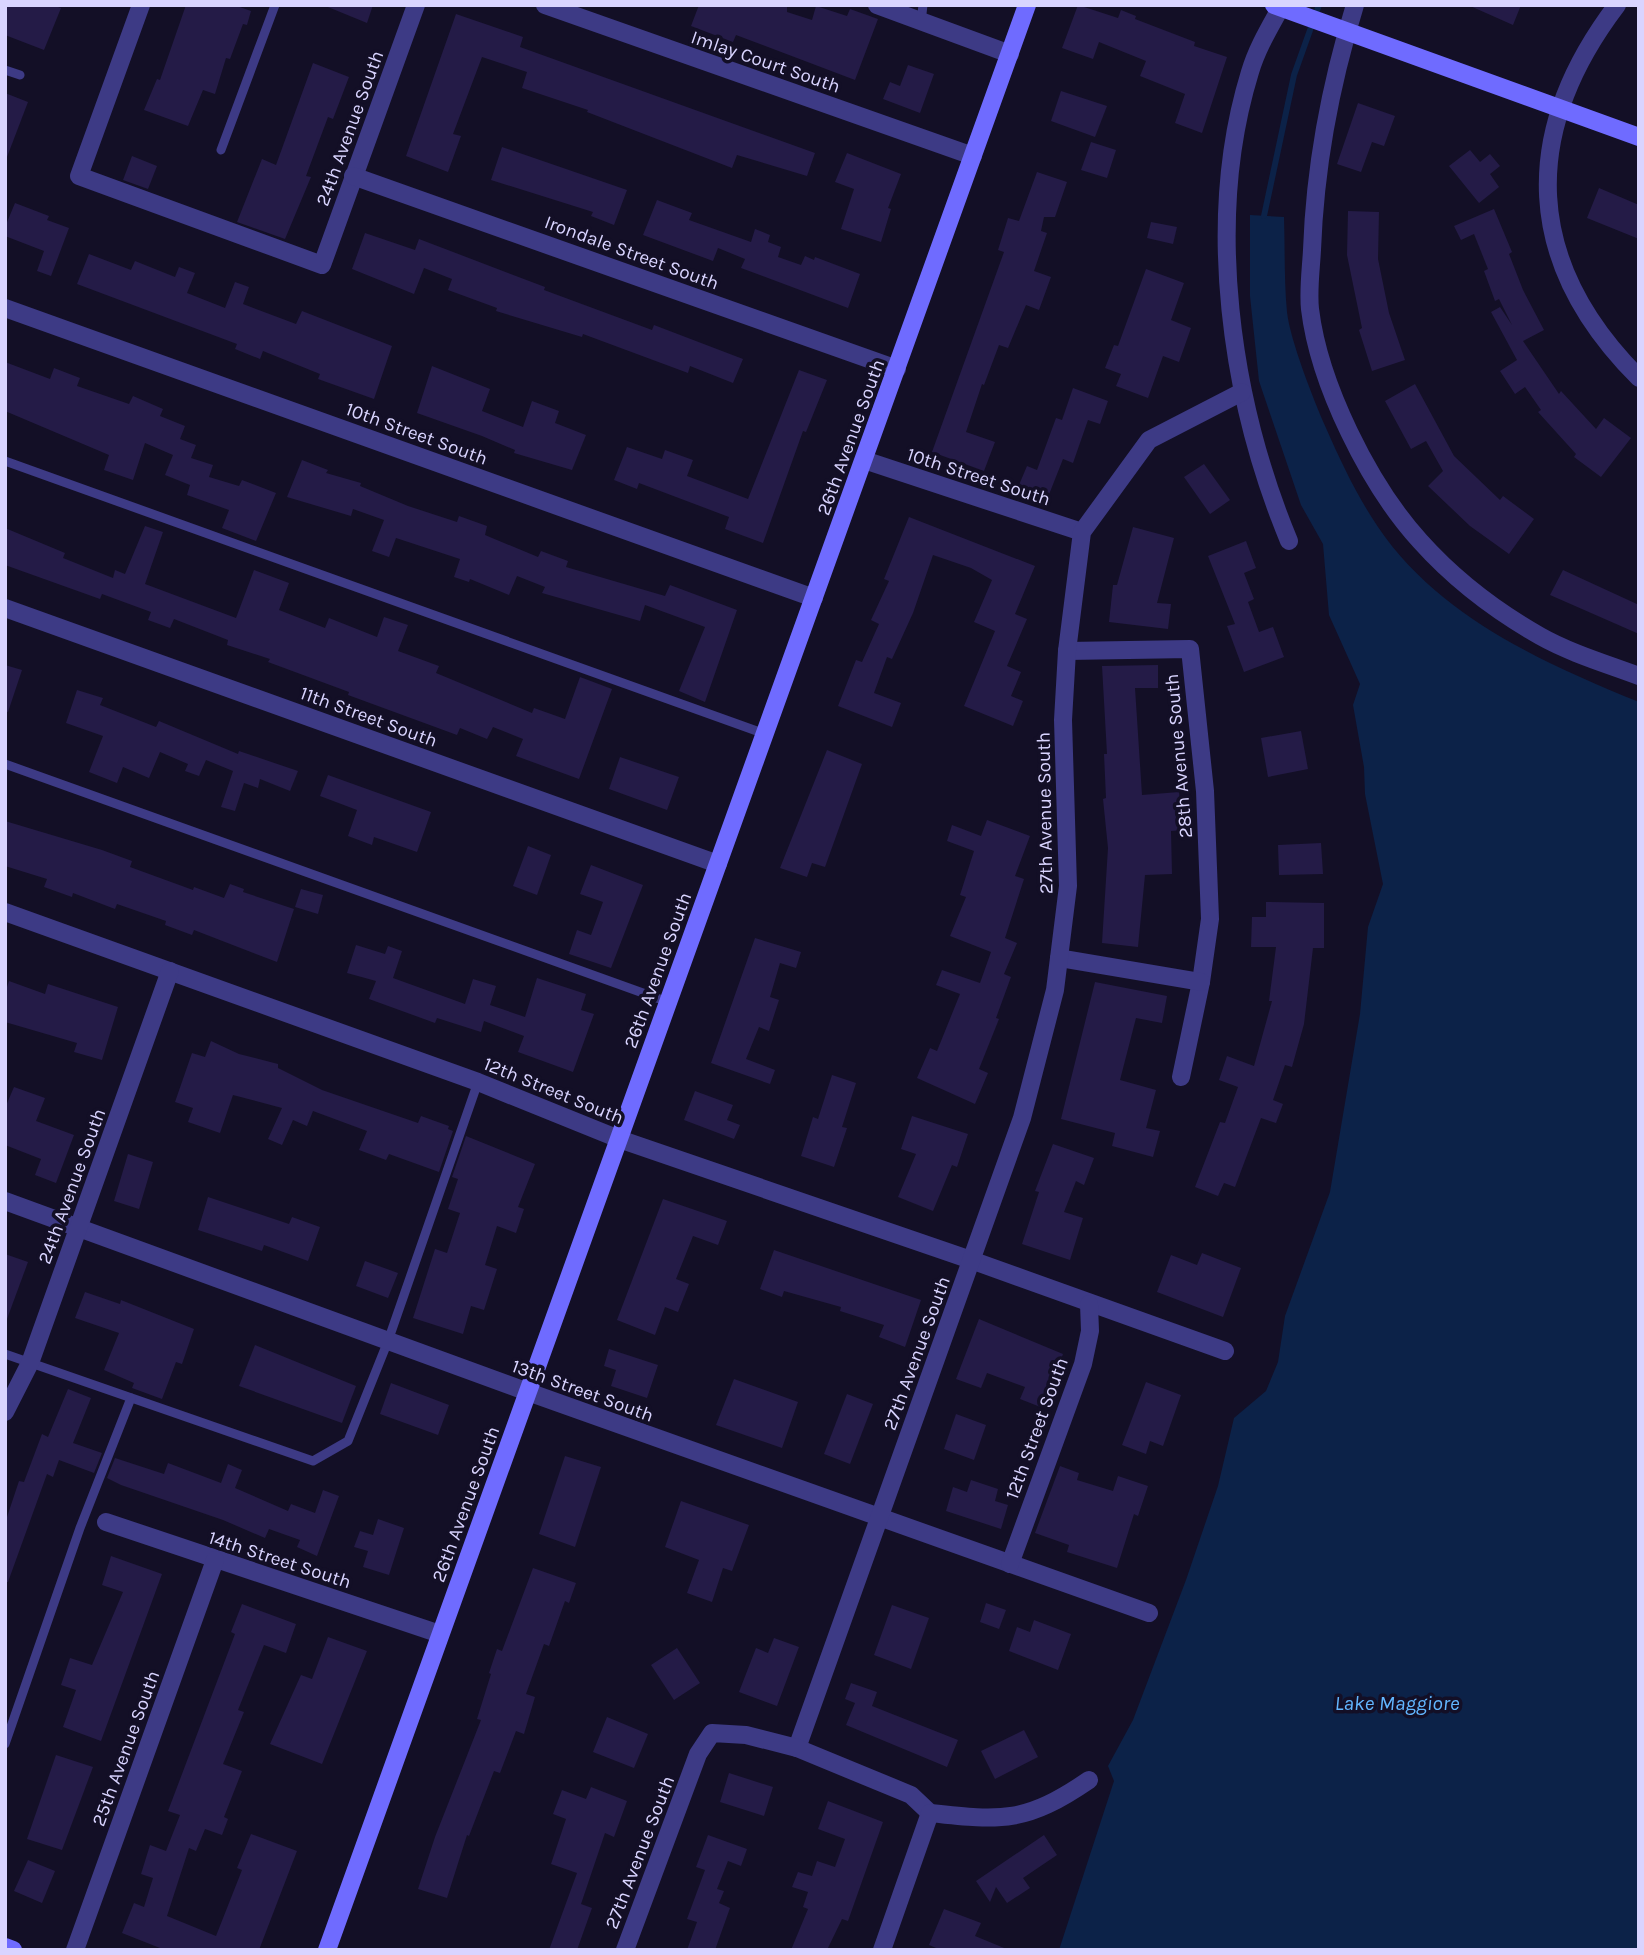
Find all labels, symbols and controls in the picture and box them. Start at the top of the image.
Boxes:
street label: Imlay Court South [688,26,843,98]
street label: 24th Avenue South [312,48,388,209]
street label: Irondale Street South [541,211,722,295]
street label: 26th Avenue South [813,357,889,518]
street label: 10th Street South [343,398,491,470]
street label: 10th Street South [904,443,1053,510]
street label: 28th Avenue South [1161,673,1197,839]
street label: 11th Street South [297,682,440,752]
street label: 27th Avenue South [1033,732,1057,894]
street label: 26th Avenue South [620,890,696,1051]
street label: 12th Street South [480,1053,627,1129]
street label: 24th Avenue South [34,1106,110,1267]
street label: 27th Avenue South [879,1273,955,1433]
street label: 13th Street South [509,1355,657,1427]
street label: 12th Street South [1001,1355,1073,1502]
street label: 26th Avenue South [428,1424,504,1585]
street label: 14th Street South [206,1527,354,1593]
street label: 25th Avenue South [88,1668,164,1829]
water label: Lake Maggiore [1334,1691,1460,1715]
street label: 27th Avenue South [601,1773,679,1932]

